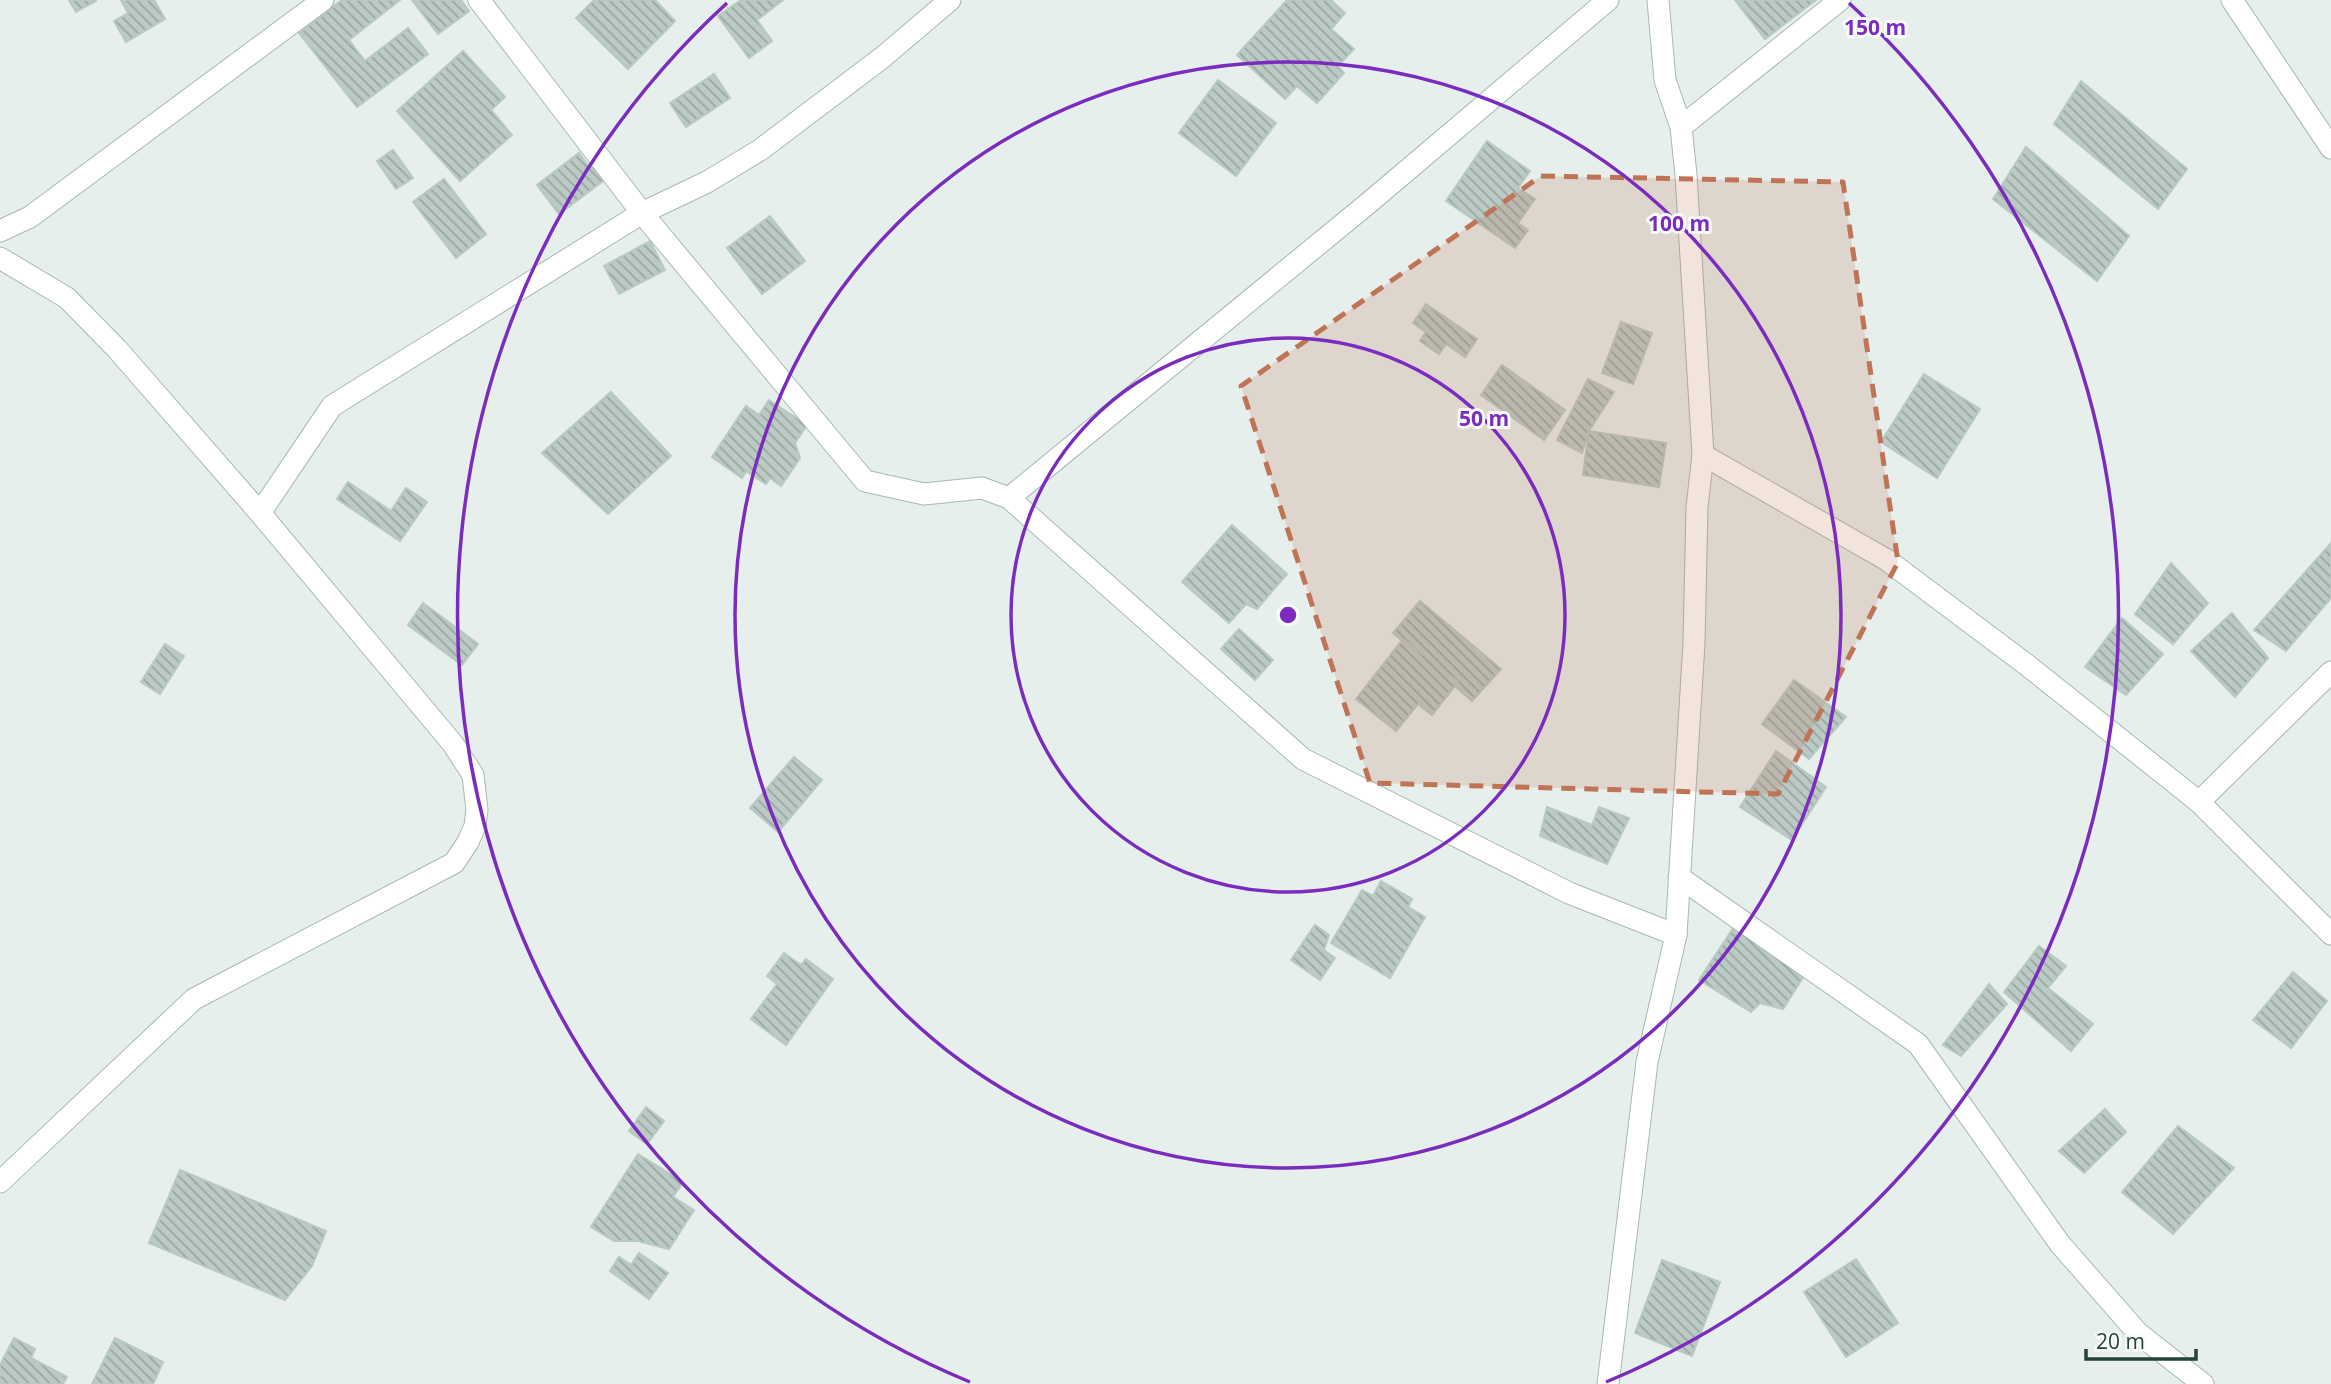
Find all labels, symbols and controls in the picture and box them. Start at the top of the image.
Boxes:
text: 150 m [1844,13,1906,41]
text: 100 m [1648,209,1710,237]
text: 50 m [1459,404,1509,432]
centre of rings [1276,603,1300,627]
scale bar [2086,1318,2196,1362]
text: 20 m [2096,1327,2145,1355]

